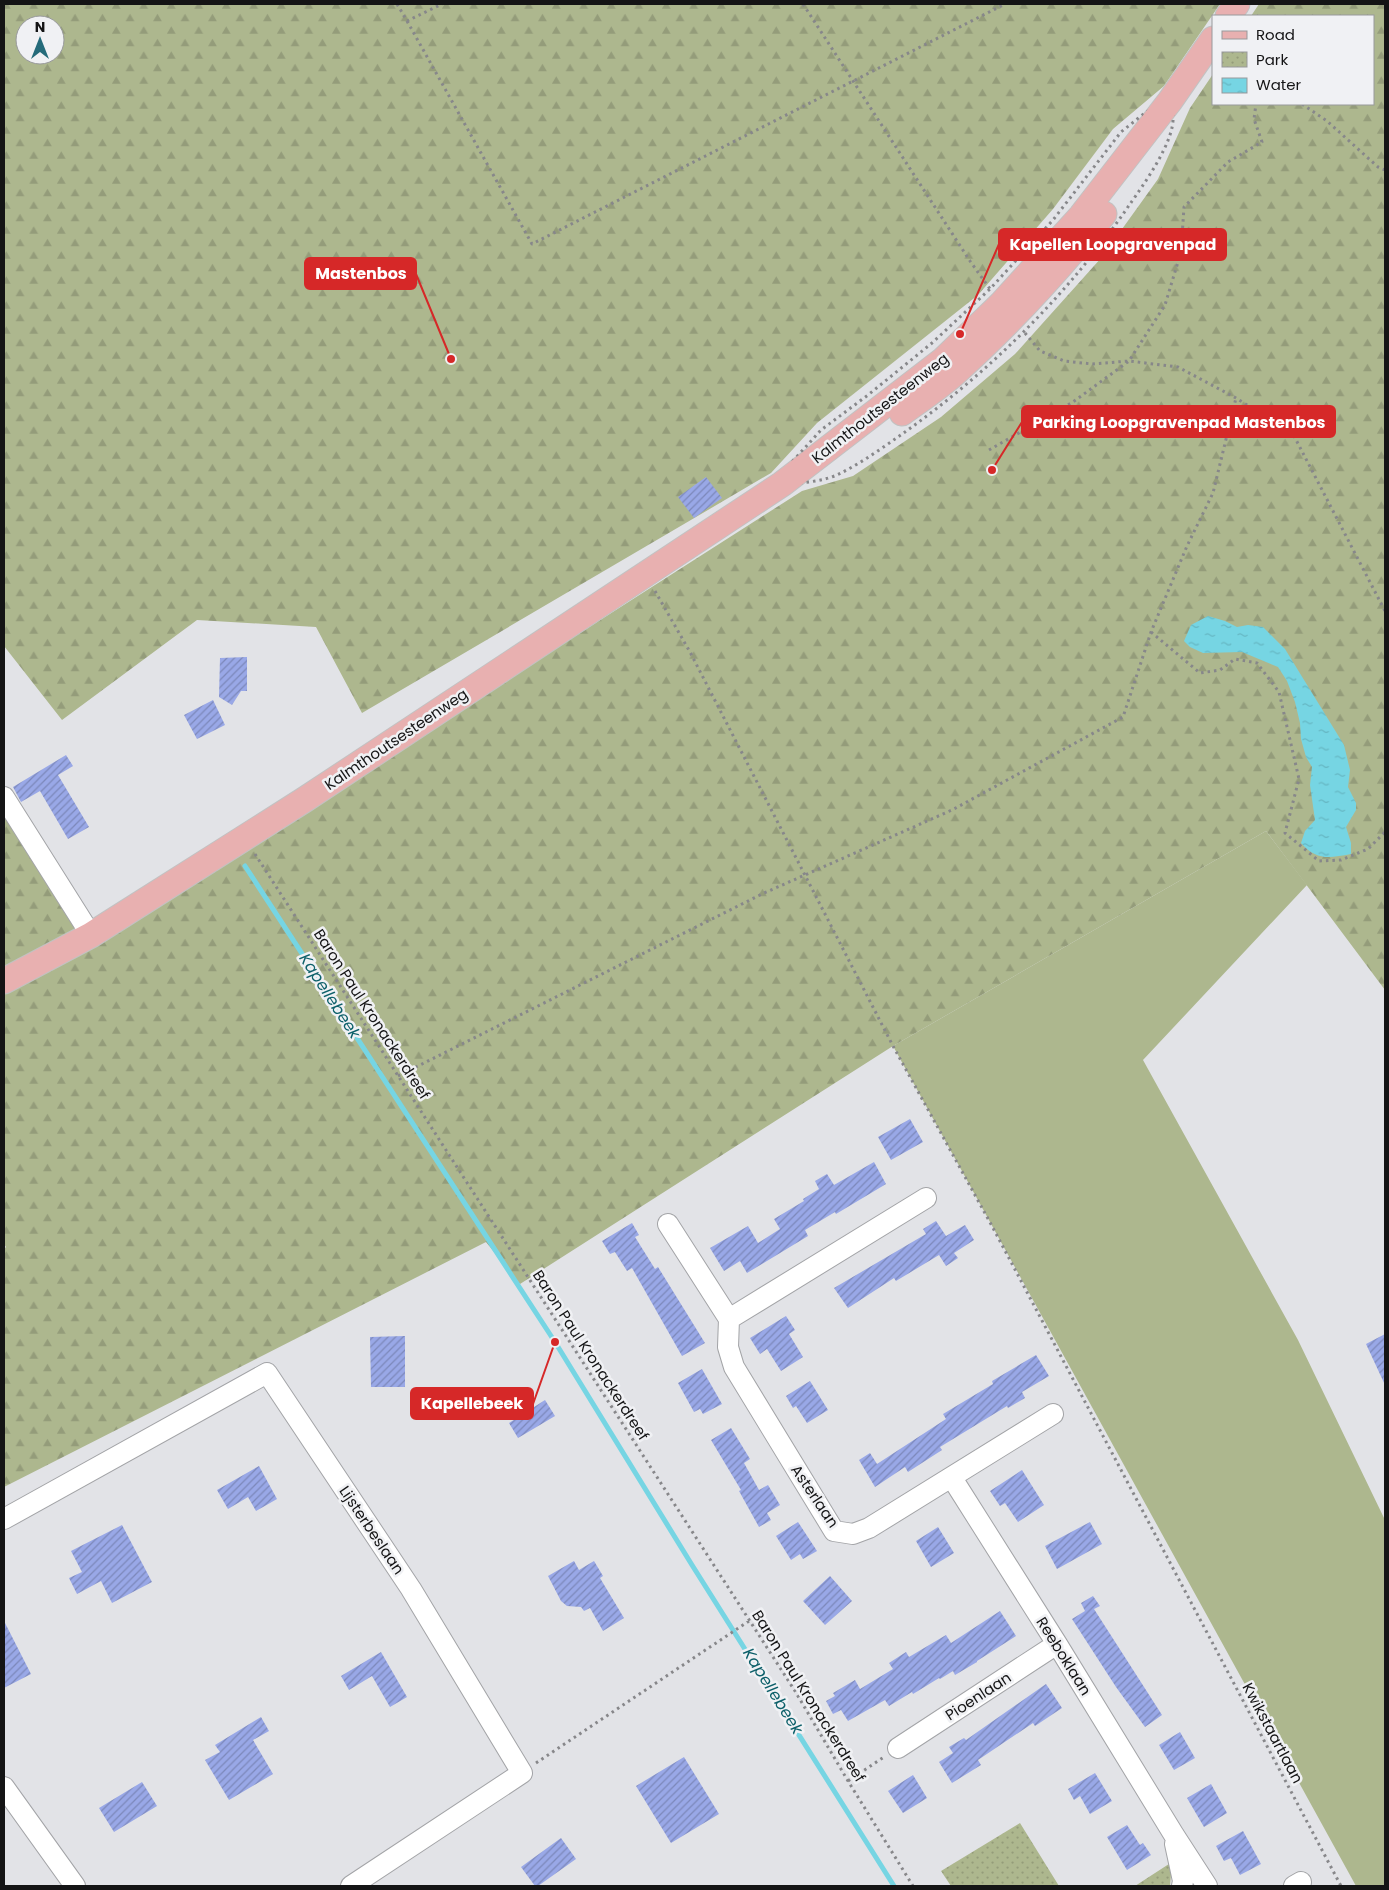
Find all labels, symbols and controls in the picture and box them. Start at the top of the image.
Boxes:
north arrow [15,15,65,65]
legend [1212,15,1374,105]
text: N [35,17,45,37]
text: Road [1256,24,1295,45]
text: Park [1256,49,1288,70]
text: Water [1256,74,1302,95]
callout: Kapellen Loopgravenpad [999,229,1226,260]
text: Kapellen Loopgravenpad [1010,233,1216,256]
callout: Mastenbos [305,258,416,289]
text: Mastenbos [315,262,407,285]
street label: Kalmthoutsesteenweg [807,348,953,468]
callout: Parking Loopgravenpad Mastenbos [1022,406,1335,437]
text: Parking Loopgravenpad Mastenbos [1032,411,1326,434]
street label: Kalmthoutsesteenweg [320,683,472,795]
street label: Baron Paul Kronackerdreef [309,925,435,1103]
water label: Kapellebeek [294,949,367,1044]
street label: Baron Paul Kronackerdreef [528,1266,654,1444]
callout: Kapellebeek [411,1388,533,1419]
text: Kapellebeek [421,1392,523,1415]
street label: Asterlaan [786,1460,844,1532]
street label: Lijsterbeslaan [335,1481,409,1579]
street label: Baron Paul Kronackerdreef [747,1606,871,1786]
street label: Reeboklaan [1032,1613,1096,1699]
water label: Kapellebeek [737,1643,809,1739]
street label: Pioenlaan [941,1667,1015,1725]
street label: Kwikstaartlaan [1238,1679,1308,1787]

